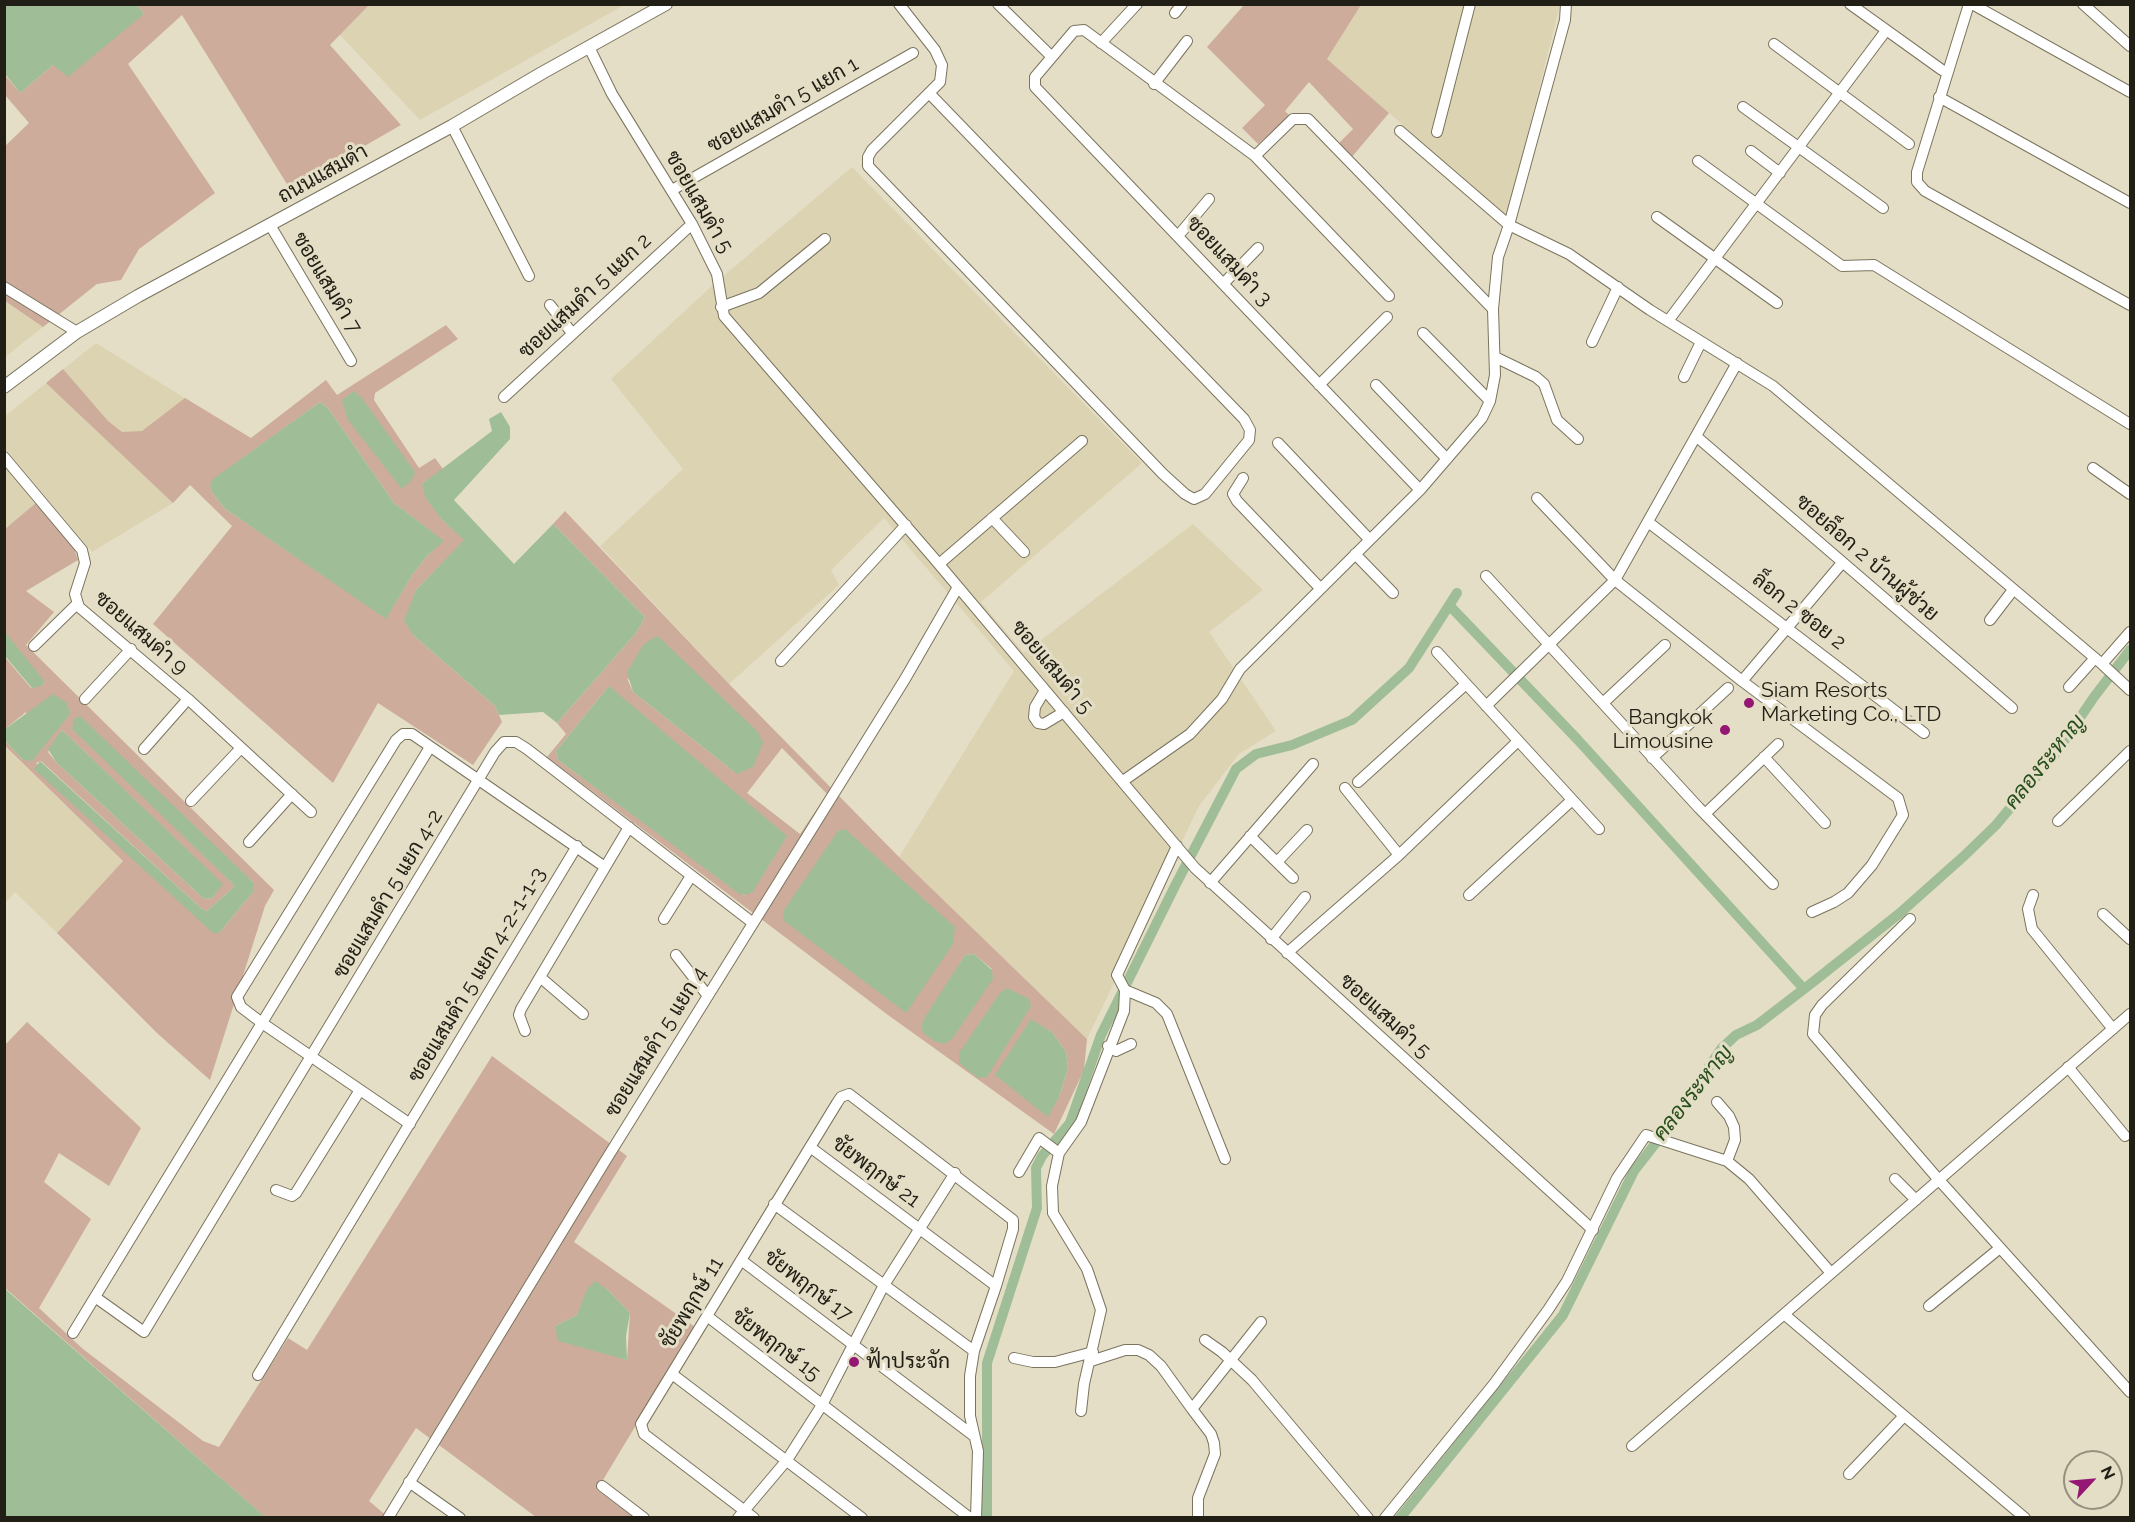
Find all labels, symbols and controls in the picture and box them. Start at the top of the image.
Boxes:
street label: ซอยแสมดำ 5 แยก 1 [703,52,863,158]
street label: ถนนแสมดำ [274,139,372,209]
street label: ซอยแสมดำ 5 [660,146,738,258]
street label: ซอยแสมดำ 3 [1181,211,1277,311]
street label: ซอยแสมดำ 7 [287,228,367,338]
street label: ซอยแสมดำ 5 แยก 2 [514,228,656,364]
street label: ซอยล็อก 2 บ้านผู้ช่วย [1790,489,1944,627]
street label: ล็อก 2 ซอย 2 [1747,567,1851,655]
street label: ซอยแสมดำ 9 [89,586,193,680]
street label: ซอยแสมดำ 5 [1006,615,1098,719]
place label: Siam Resorts Marketing Co., LTD [1761,678,1941,728]
marker: Siam Resorts Marketing Co., LTD [1742,696,1756,710]
place label: Bangkok Limousine [1613,705,1713,755]
water label: คลองระหาญ [1999,709,2091,815]
marker: Bangkok Limousine [1718,723,1732,737]
street label: ซอยแสมดำ 5 แยก 4-2 [328,805,448,983]
street label: ซอยแสมดำ 5 แยก 4-2-1-1-3 [403,863,551,1087]
street label: ซอยแสมดำ 5 แยก 4 [600,962,712,1122]
street label: ซอยแสมดำ 5 [1334,969,1436,1063]
water label: คลองระหาญ [1647,1040,1739,1146]
street label: ชัยพฤกษ์ 21 [827,1131,925,1213]
street label: ชัยพฤกษ์ 17 [759,1245,857,1327]
street label: ชัยพฤกษ์ 11 [655,1253,729,1353]
street label: ชัยพฤกษ์ 15 [727,1304,825,1386]
place label: ฟ้าประจัก [866,1349,950,1375]
marker: ฟ้าประจัก [847,1355,861,1369]
north arrow [2063,1450,2123,1510]
text: N [2097,1463,2119,1482]

